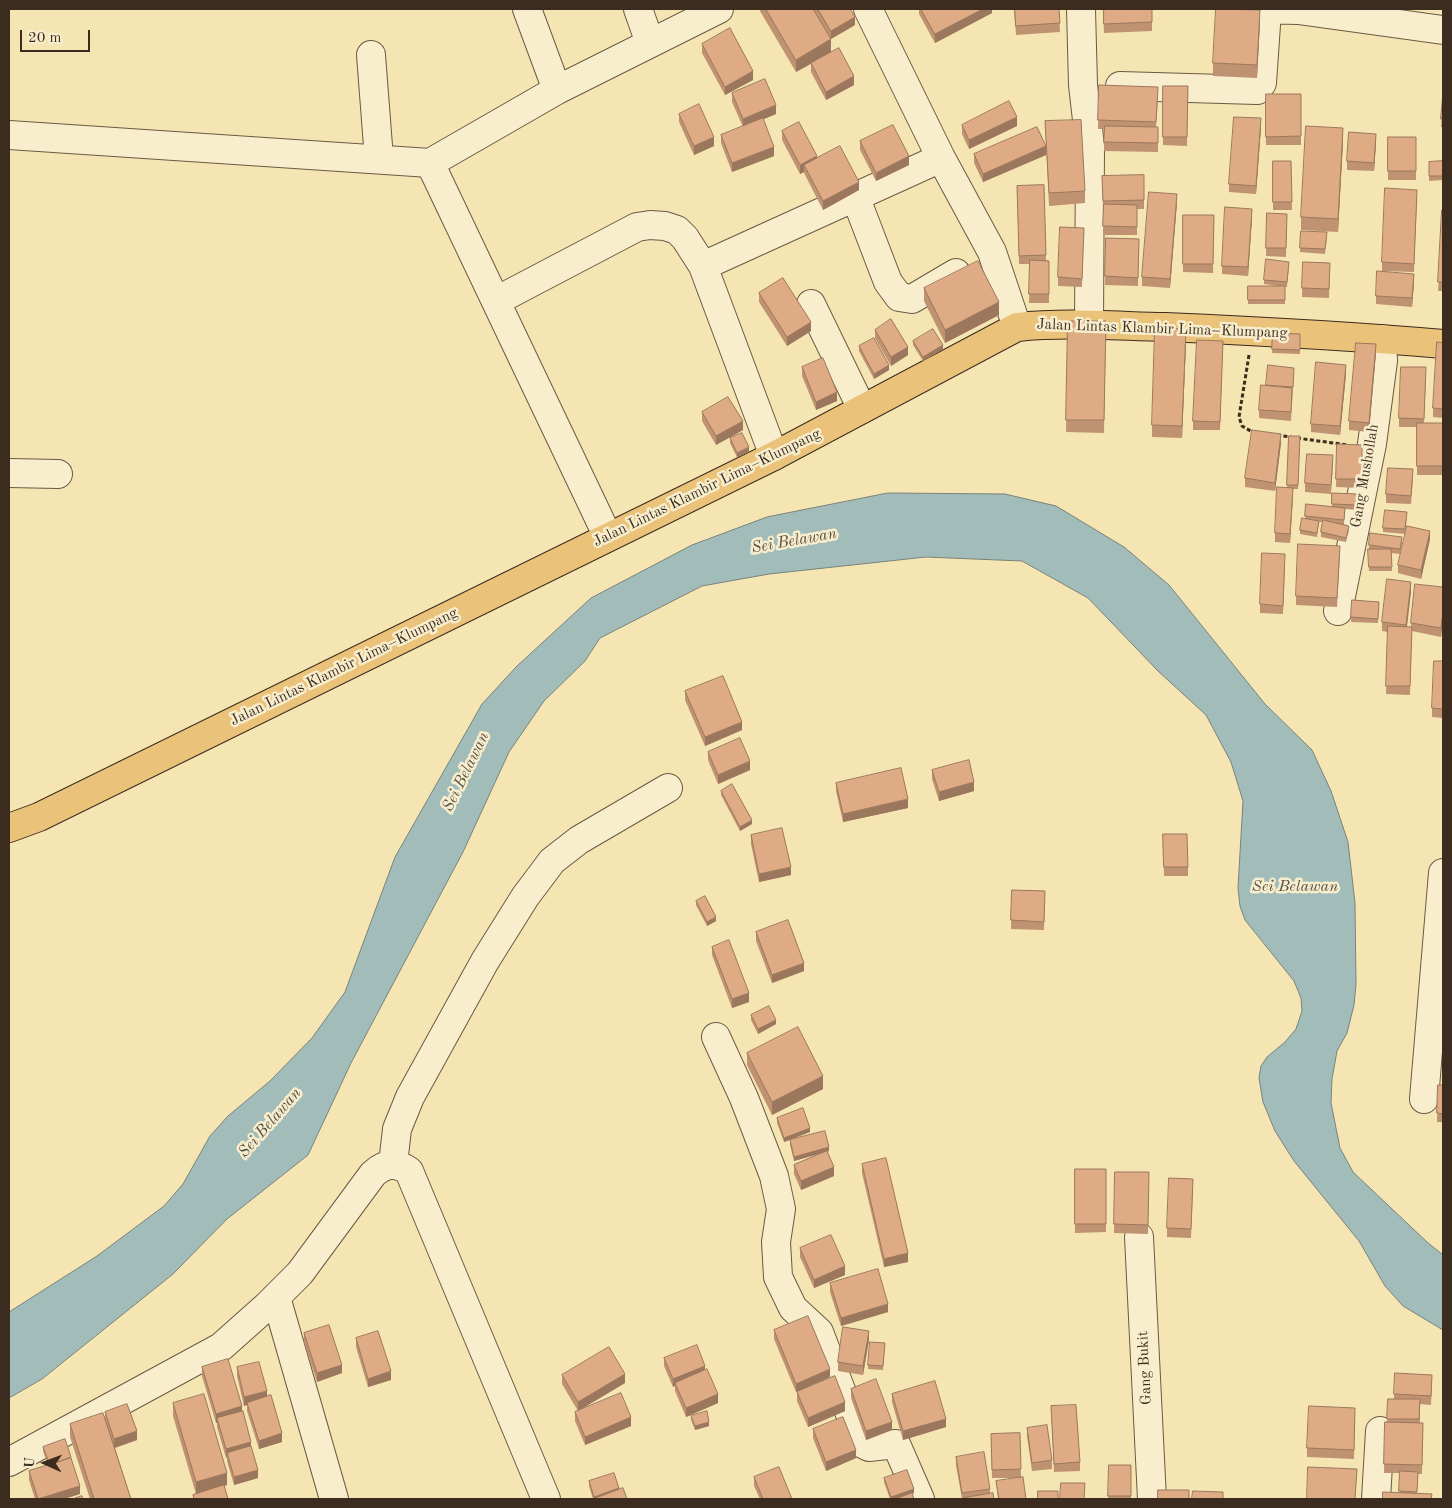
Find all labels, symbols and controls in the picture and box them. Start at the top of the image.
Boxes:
scale bar [22,20,92,52]
text: 20 m [28,31,62,46]
street label: Jalan Lintas Klambir Lima–Klumpang [1036,316,1288,342]
street label: Gang Mushollah [1347,423,1383,529]
street label: Jalan Lintas Klambir Lima–Klumpang [590,425,824,551]
water label: Sei Belawan [750,524,838,558]
street label: Jalan Lintas Klambir Lima–Klumpang [227,604,461,730]
water label: Sei Belawan [438,729,494,815]
water label: Sei Belawan [1252,877,1338,897]
water label: Sei Belawan [234,1084,306,1162]
street label: Gang Bukit [1134,1331,1156,1405]
north arrow [20,1438,70,1488]
text: U [23,1457,37,1468]

